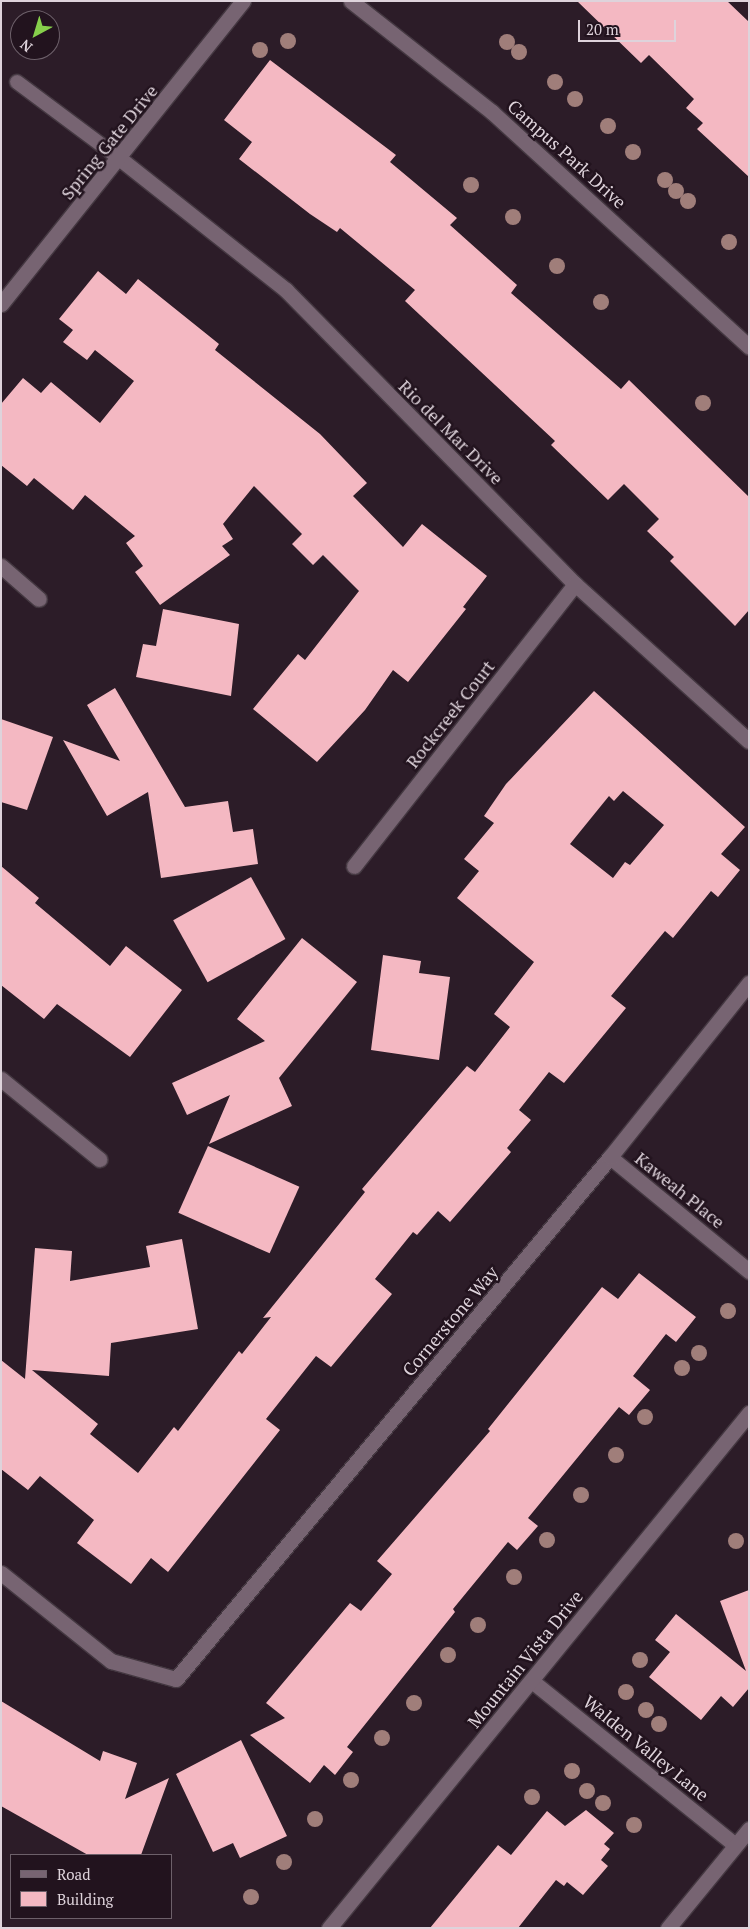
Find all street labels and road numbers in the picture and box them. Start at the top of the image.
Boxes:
street label: Spring Gate Drive [56,80,162,204]
street label: Campus Park Drive [503,95,631,213]
street label: Rio del Mar Drive [394,375,508,489]
street label: Rockcreek Court [401,656,499,772]
street label: Kaweah Place [631,1147,729,1233]
street label: Cornerstone Way [398,1262,502,1380]
street label: Mountain Vista Drive [463,1586,587,1732]
street label: Walden Valley Lane [579,1691,713,1805]

